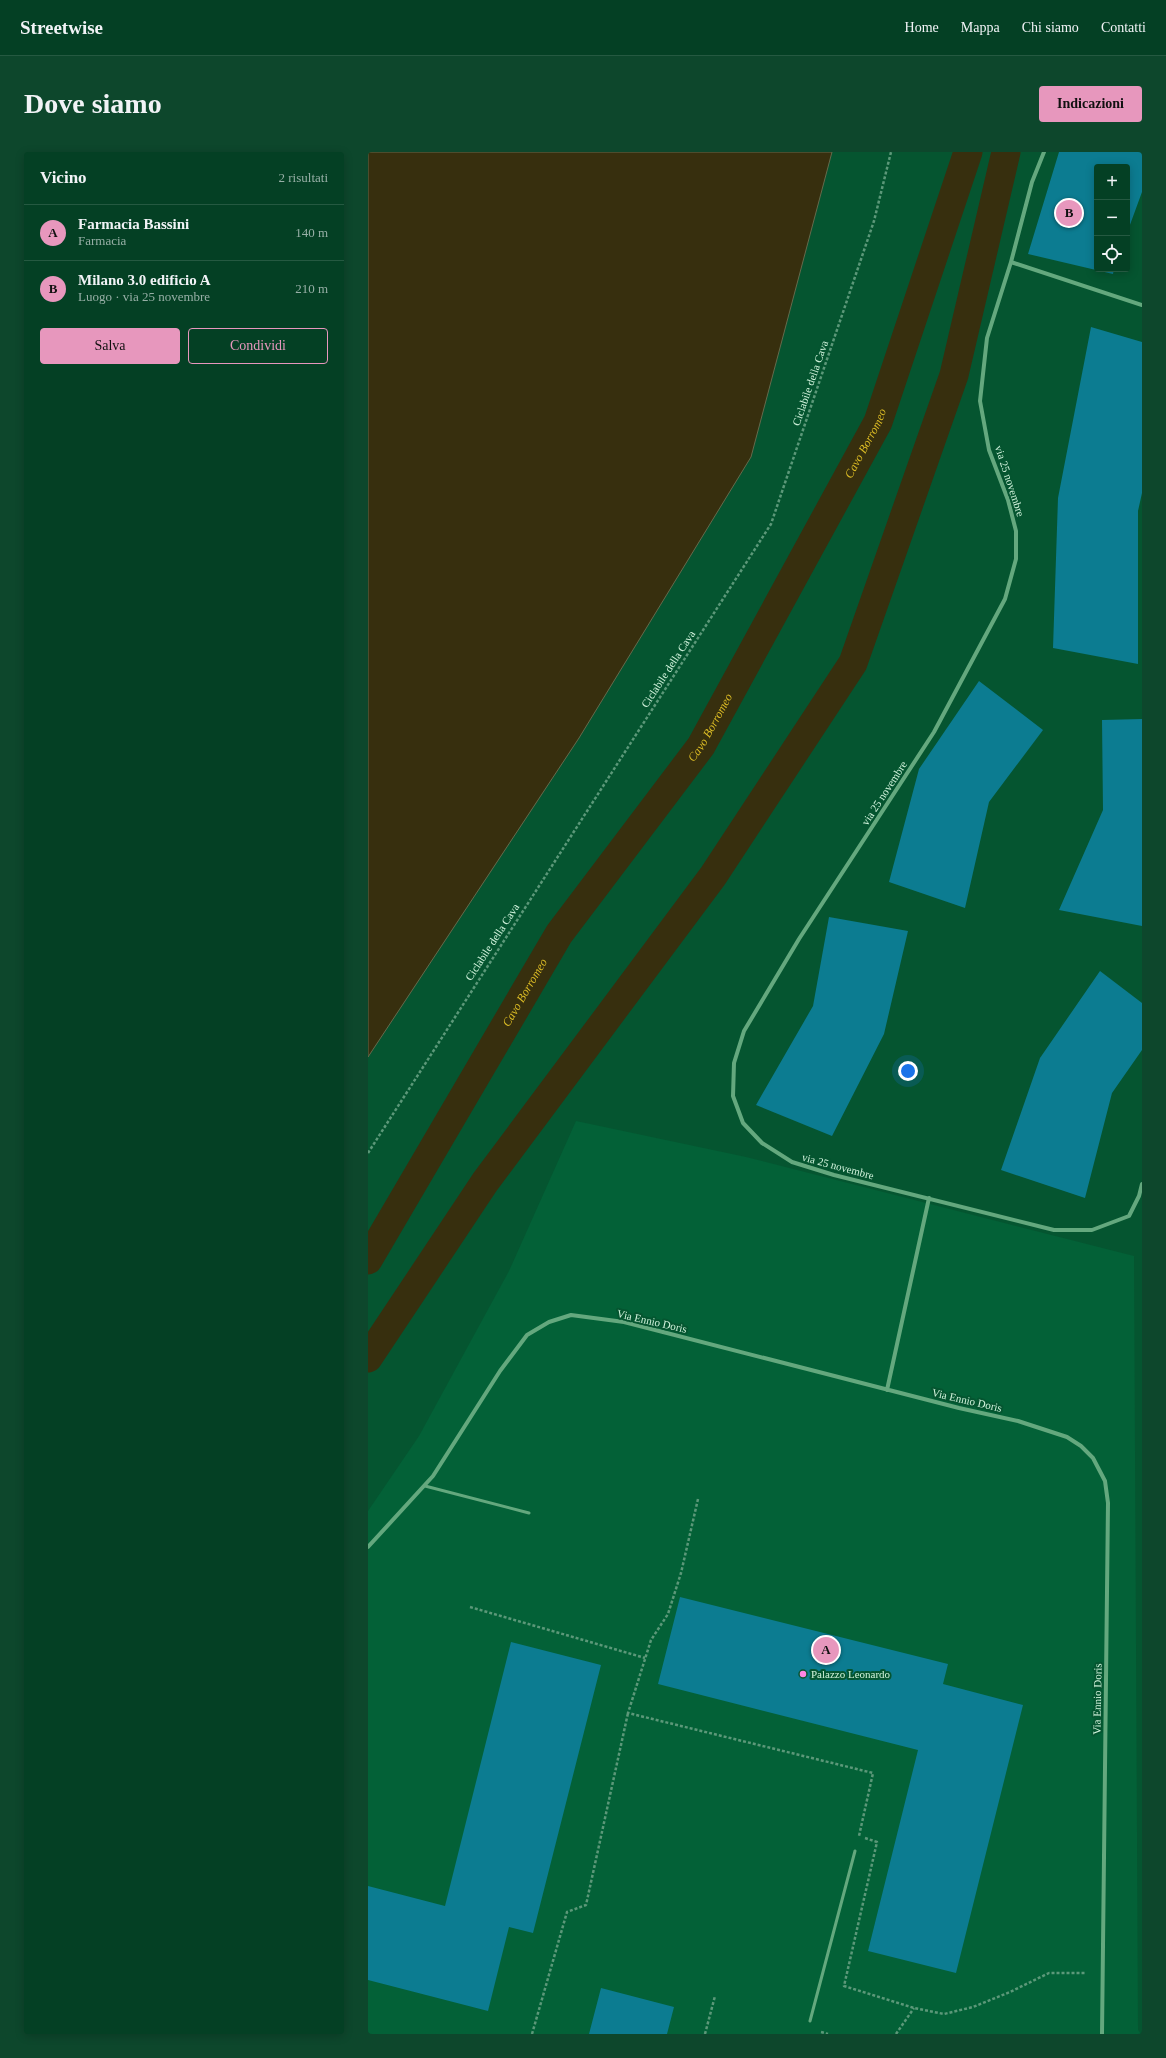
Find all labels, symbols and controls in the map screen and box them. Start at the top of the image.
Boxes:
text: Streetwise [20,17,103,38]
text: Home [905,20,939,35]
text: Mappa [961,20,1000,35]
text: Chi siamo [1022,20,1079,35]
text: Contatti [1101,20,1146,35]
button: Indicazioni [1039,86,1142,122]
text: Dove siamo [24,88,162,119]
map controls [1094,164,1130,272]
button: + [1094,164,1130,200]
text: Vicino [40,168,87,187]
text: 2 risultati [279,170,328,185]
pin: B [1056,198,1082,228]
button: − [1094,200,1130,236]
text: Farmacia Bassini [78,216,189,232]
text: A [48,225,58,240]
text: 140 m [295,225,328,240]
text: Farmacia [78,233,126,248]
button: locate [1094,236,1130,272]
text: Milano 3.0 edificio A [78,272,211,288]
text: B [49,281,57,296]
text: 210 m [295,281,328,296]
text: Luogo · via 25 novembre [78,289,210,304]
button: Salva [40,328,180,364]
button: Condividi [188,328,328,364]
street label: Ciclabile della Cava [790,339,830,427]
water label: Cavo Borromeo [842,407,889,481]
street label: via 25 novembre [993,444,1027,518]
street label: Ciclabile della Cava [639,628,697,710]
water label: Cavo Borromeo [685,691,735,764]
street label: via 25 novembre [859,759,909,827]
street label: Ciclabile della Cava [463,901,521,983]
water label: Cavo Borromeo [499,956,550,1029]
your location [898,1061,918,1081]
street label: via 25 novembre [801,1151,875,1181]
street label: Via Ennio Doris [616,1307,688,1335]
street label: Via Ennio Doris [931,1386,1003,1414]
pin: A [813,1635,839,1665]
street label: Via Ennio Doris [1090,1663,1104,1735]
place label: Palazzo Leonardo [811,1668,891,1680]
marker: Palazzo Leonardo [798,1669,808,1679]

